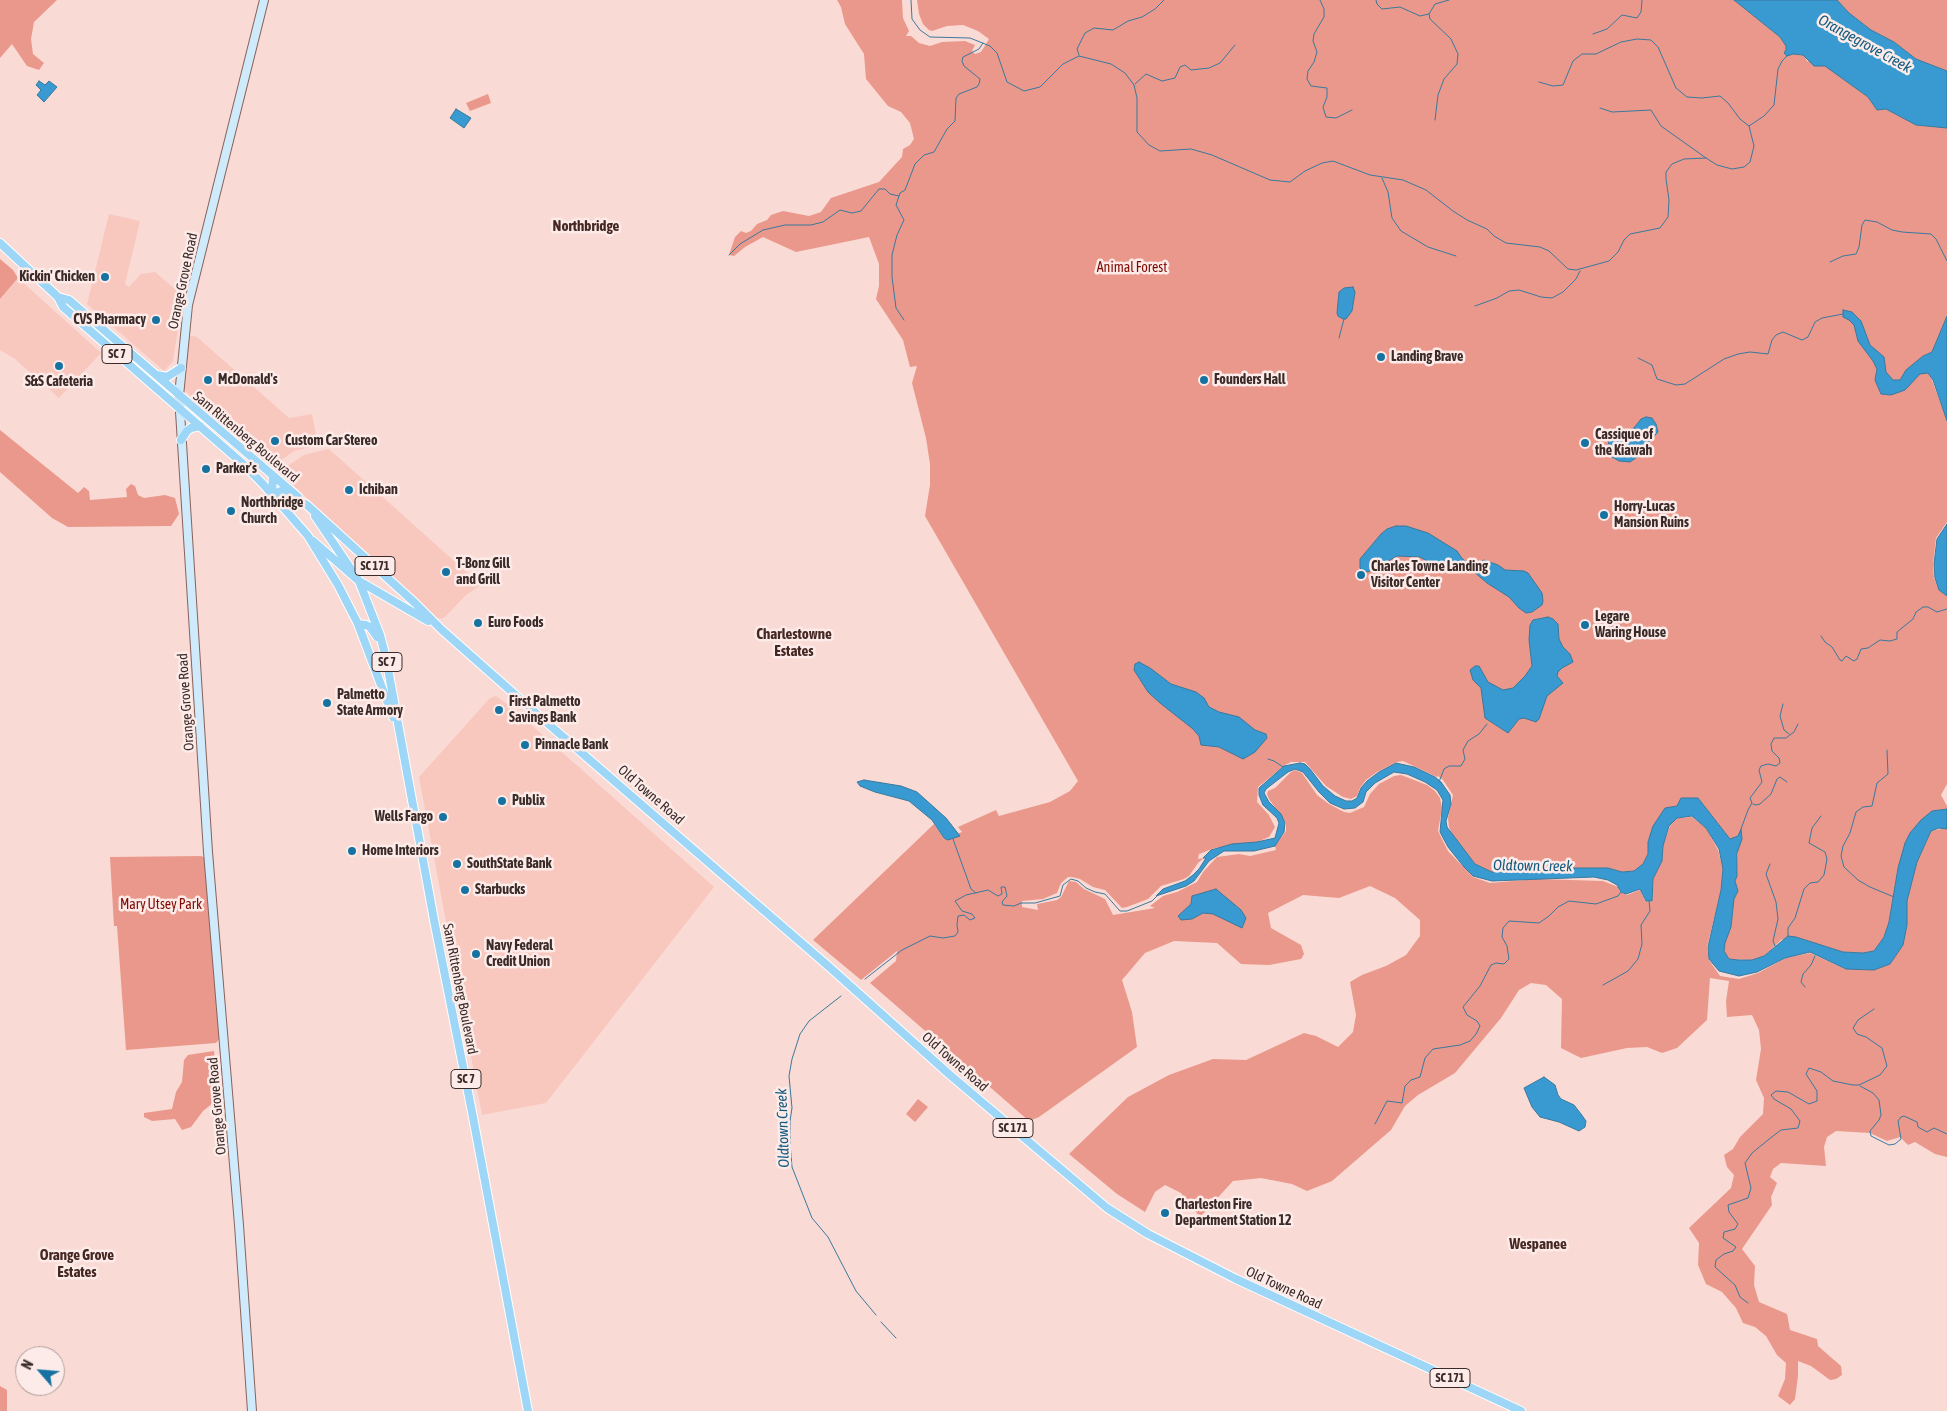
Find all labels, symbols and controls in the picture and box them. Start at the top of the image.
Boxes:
water label: Orangegrove Creek [1815,11,1915,77]
district label: Northbridge [553,217,619,235]
street label: Orange Grove Road [165,231,201,331]
park label: Animal Forest [1097,260,1167,276]
place label: Kickin' Chicken [19,269,95,285]
marker: Kickin' Chicken [99,271,111,283]
place label: CVS Pharmacy [73,312,146,328]
marker: CVS Pharmacy [150,314,162,326]
road number: SC 7 [102,344,132,364]
place label: Landing Brave [1391,349,1463,365]
marker: Landing Brave [1375,351,1387,363]
marker: S&S Cafeteria [53,360,65,372]
place label: McDonald's [218,372,278,388]
place label: Founders Hall [1214,372,1286,388]
place label: S&S Cafeteria [25,374,93,390]
marker: McDonald's [202,374,214,386]
marker: Founders Hall [1198,374,1210,386]
street label: Sam Rittenberg Boulevard [190,388,302,486]
place label: Cassique of the Kiawah [1595,427,1653,460]
place label: Custom Car Stereo [285,433,377,449]
marker: Custom Car Stereo [269,435,281,447]
marker: Cassique of the Kiawah [1579,437,1591,449]
place label: Parker's [216,461,257,477]
marker: Parker's [200,463,212,475]
place label: Ichiban [359,482,398,498]
marker: Ichiban [343,484,355,496]
place label: Northbridge Church [241,495,303,528]
place label: Horry-Lucas Mansion Ruins [1614,499,1689,532]
marker: Northbridge Church [225,505,237,517]
marker: Horry-Lucas Mansion Ruins [1598,509,1610,521]
road number: SC 171 [355,556,395,576]
place label: T-Bonz Gill and Grill [456,556,510,588]
place label: Charles Towne Landing Visitor Center [1371,559,1488,592]
marker: T-Bonz Gill and Grill [440,566,452,578]
marker: Charles Towne Landing Visitor Center [1355,569,1367,581]
place label: Legare Waring House [1595,609,1666,642]
place label: Euro Foods [488,615,543,631]
marker: Euro Foods [472,617,484,629]
marker: Legare Waring House [1579,619,1591,631]
district label: Charlestowne Estates [756,625,832,660]
road number: SC 7 [372,652,402,672]
street label: Orange Grove Road [174,653,198,751]
place label: Palmetto State Armory [337,687,403,720]
place label: First Palmetto Savings Bank [509,694,581,726]
marker: Palmetto State Armory [321,697,333,709]
marker: First Palmetto Savings Bank [493,704,505,716]
place label: Pinnacle Bank [535,737,608,753]
marker: Pinnacle Bank [519,739,531,751]
street label: Old Towne Road [614,762,688,828]
place label: Publix [512,793,545,809]
marker: Publix [496,795,508,807]
place label: Wells Fargo [375,809,433,825]
marker: Wells Fargo [437,811,449,823]
place label: Home Interiors [362,843,439,859]
marker: Home Interiors [346,845,358,857]
place label: SouthState Bank [467,856,552,872]
water label: Oldtown Creek [1493,856,1573,876]
marker: SouthState Bank [451,858,463,870]
place label: Starbucks [475,882,525,898]
marker: Starbucks [459,884,471,896]
park label: Mary Utsey Park [120,897,202,913]
street label: Sam Rittenberg Boulevard [439,922,481,1056]
place label: Navy Federal Credit Union [486,938,553,970]
marker: Navy Federal Credit Union [470,948,482,960]
street label: Old Towne Road [918,1029,992,1095]
street label: Orange Grove Road [204,1056,230,1156]
road number: SC 7 [451,1070,481,1088]
water label: Oldtown Creek [773,1088,793,1168]
road number: SC 171 [993,1118,1033,1138]
place label: Charleston Fire Department Station 12 [1175,1197,1292,1230]
marker: Charleston Fire Department Station 12 [1159,1207,1171,1219]
district label: Wespanee [1509,1235,1567,1253]
district label: Orange Grove Estates [40,1246,114,1281]
street label: Old Towne Road [1243,1263,1325,1313]
north arrow [15,1346,65,1396]
text: N [19,1357,37,1372]
road number: SC 171 [1430,1369,1470,1388]

